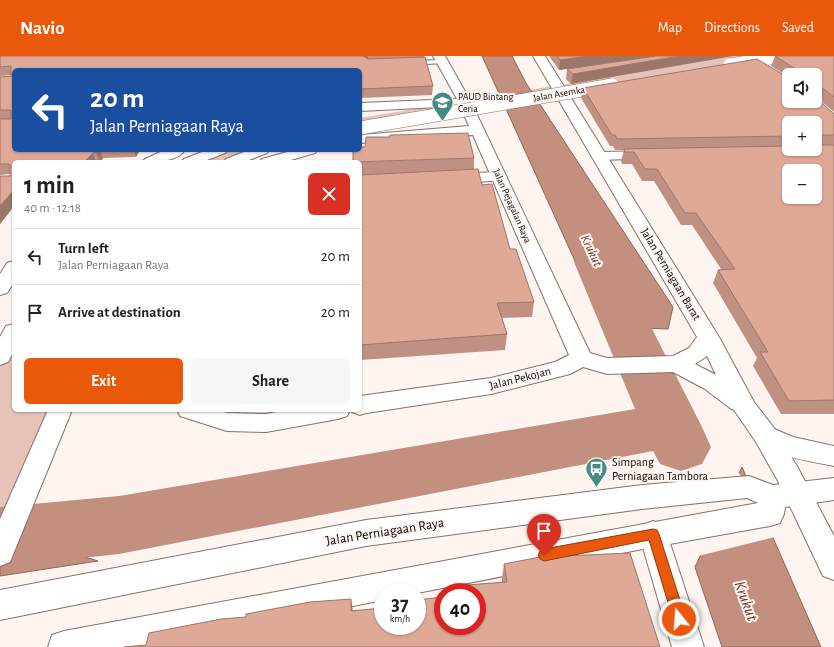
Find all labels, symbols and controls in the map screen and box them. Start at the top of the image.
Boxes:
text: Navio [20,19,65,38]
text: Map [658,21,682,35]
text: Directions [704,21,760,35]
text: Saved [782,21,814,35]
map controls [782,68,822,204]
button: sound [782,68,822,108]
icon: left [24,84,76,136]
street label: Jalan Asemka [532,84,586,103]
text: 20 m [90,85,145,113]
school or university icon: PAUD Bintang Ceria [429,90,455,123]
place label: PAUD Bintang Ceria [458,92,513,114]
button: + [782,116,822,156]
text: Jalan Perniagaan Raya [90,118,244,136]
button: − [782,164,822,204]
street label: Jalan Pejagalan Raya [491,168,533,245]
button: close [308,173,350,215]
text: 1 min [24,174,75,198]
text: 40 m · 12:18 [24,202,81,215]
street label: Jalan Perniagaan Barat [639,226,703,322]
water label: Krukut [578,233,604,270]
text: Turn left [58,241,109,256]
icon: left [24,246,46,268]
text: 20 m [321,249,350,264]
text: Jalan Perniagaan Raya [58,259,169,272]
icon: arrive [24,302,46,324]
text: Arrive at destination [58,305,181,320]
text: 20 m [321,305,350,320]
button: Exit [24,358,183,404]
button: Share [191,358,350,404]
street label: Jalan Pekojan [488,365,552,392]
bus stop icon: Simpang Perniagaan Tambora [583,456,609,489]
place label: Simpang Perniagaan Tambora [612,456,708,482]
pin [527,514,561,555]
street label: Jalan Perniagaan Raya [325,516,446,548]
icon: arrive [533,520,555,542]
water label: Krukut [731,579,761,624]
speed limit sign: 40 [434,583,486,635]
text: 37 [391,594,409,614]
position arrow [658,598,700,640]
text: km/h [390,614,410,624]

